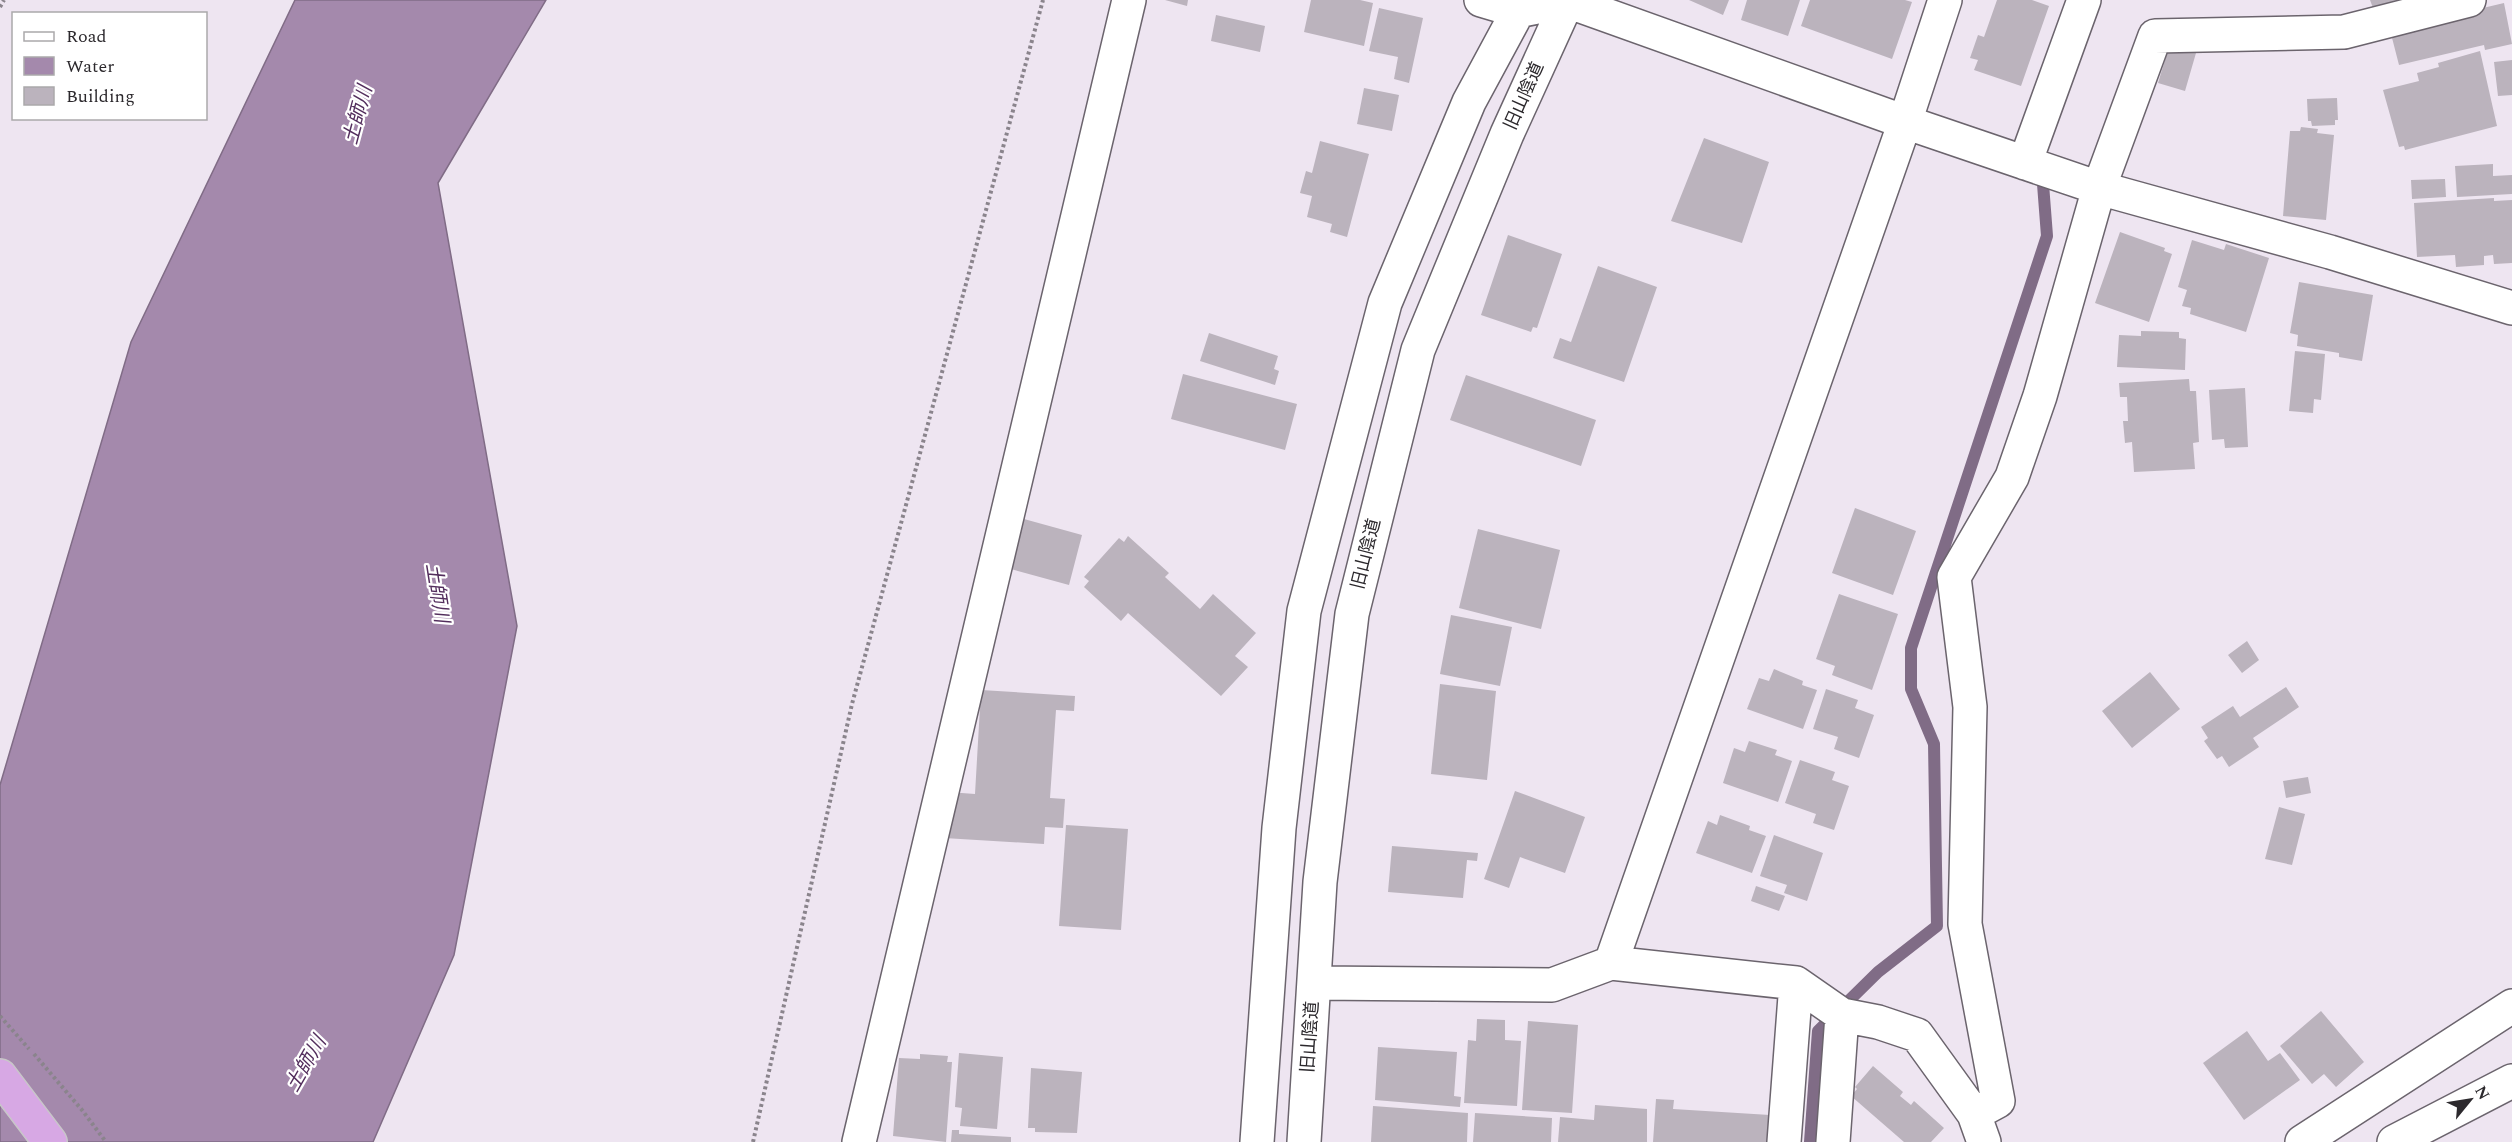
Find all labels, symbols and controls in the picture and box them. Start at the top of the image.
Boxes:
legend [12,12,207,120]
text: Road [66,23,107,50]
text: Water [66,53,114,80]
street label: 旧山陰道 [1497,58,1551,134]
water label: 土師川 [336,80,381,148]
text: Building [66,83,135,110]
street label: 旧山陰道 [1344,516,1388,592]
water label: 土師川 [417,561,457,627]
street label: 旧山陰道 [1294,1000,1326,1074]
water label: 土師川 [278,1029,335,1097]
north arrow [2440,1070,2500,1130]
text: N [2468,1081,2496,1105]

